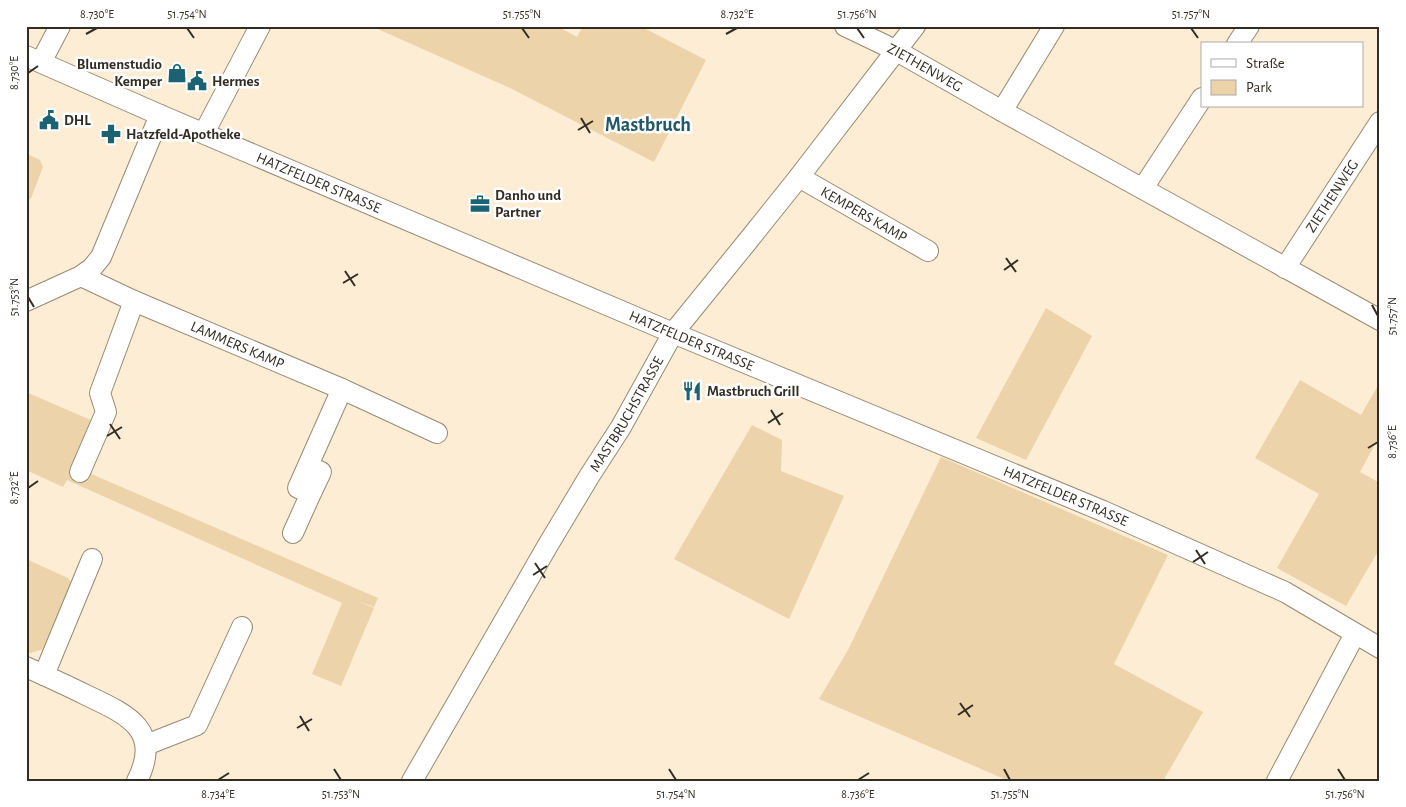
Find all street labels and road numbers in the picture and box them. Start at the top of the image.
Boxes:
street label: ZIETHENWEG [885,40,965,94]
street label: HATZFELDER STRASSE [254,149,383,216]
street label: ZIETHENWEG [1303,157,1361,235]
street label: KEMPERS KAMP [818,184,910,245]
street label: HATZFELDER STRASSE [627,308,756,373]
street label: LAMMERS KAMP [188,318,287,371]
street label: MASTBRUCHSTRASSE [587,354,666,474]
street label: HATZFELDER STRASSE [1001,463,1130,529]

